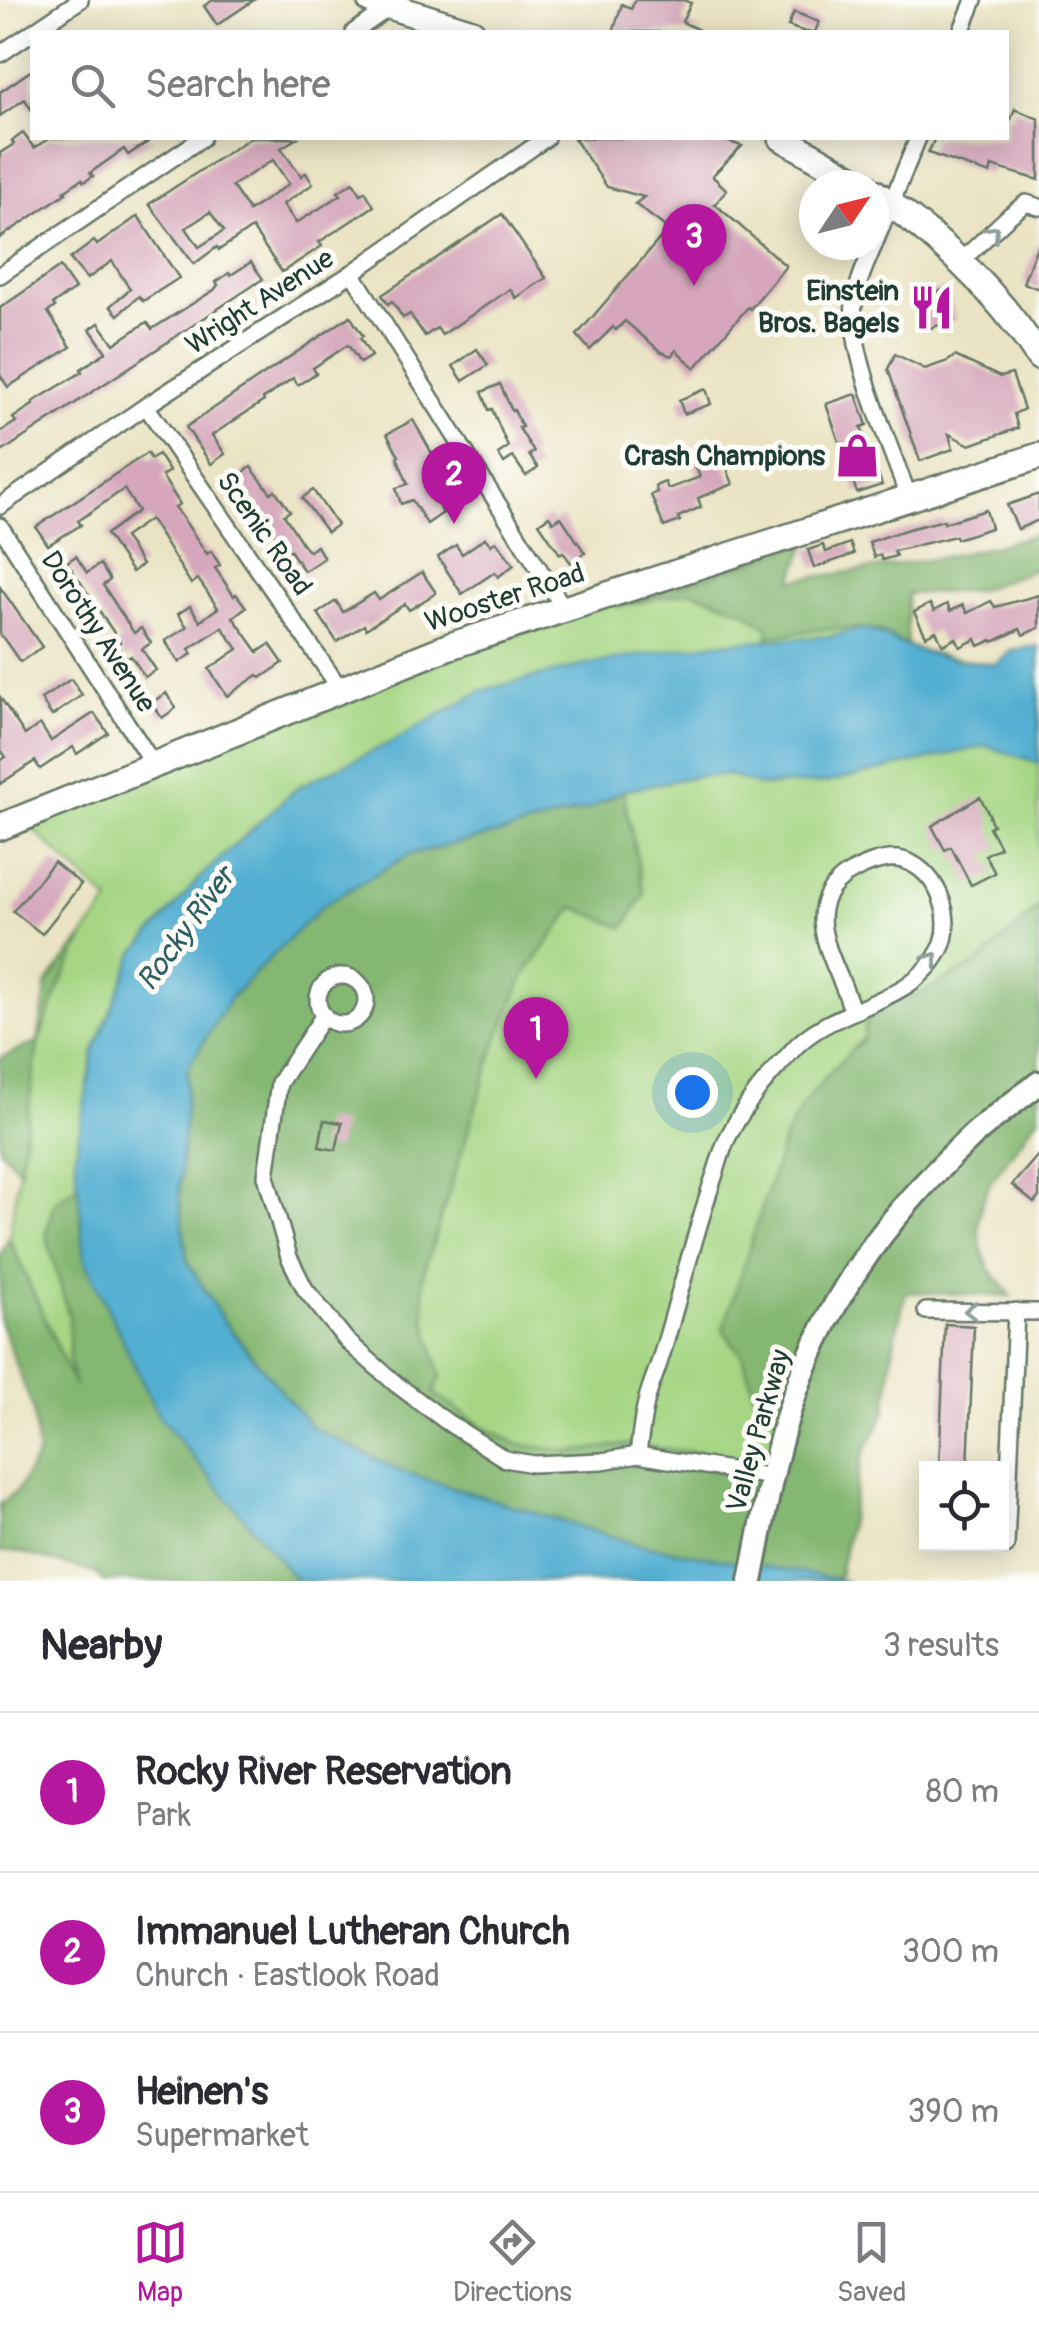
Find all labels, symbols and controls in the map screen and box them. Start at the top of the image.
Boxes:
search box [30,30,1009,140]
icon: search [65,58,120,113]
text: Search here [145,61,331,109]
north arrow [799,170,889,260]
pin: 3 [662,204,726,286]
one-way arrow [982,226,1000,244]
street label: Wright Avenue [179,241,341,363]
place label: Einstein Bros. Bagels [758,274,899,341]
restaurant icon: Einstein Bros. Bagels [908,283,956,331]
shop icon: Crash Champions [834,432,882,480]
place label: Crash Champions [624,439,825,474]
pin: 2 [422,442,486,524]
street label: Scenic Road [209,465,319,603]
street label: Dorothy Avenue [33,545,163,720]
street label: Wooster Road [421,556,589,640]
water label: Rocky River [129,858,245,998]
one-way arrow [920,952,938,970]
pin: 1 [504,996,568,1079]
your location [667,1067,718,1118]
one-way arrow [963,1300,978,1322]
street label: Valley Parkway [719,1345,799,1517]
map controls [919,1461,1009,1551]
button: locate [919,1461,1009,1551]
text: Nearby [40,1620,162,1672]
text: 3 results [883,1626,999,1666]
text: Rocky River Reservation [135,1748,512,1796]
text: 1 [66,1772,79,1812]
text: 80 m [926,1772,999,1812]
text: Park [135,1796,191,1836]
text: Immanuel Lutheran Church [135,1908,570,1956]
text: 2 [64,1932,81,1972]
text: 300 m [902,1932,999,1972]
text: Church · Eastlook Road [135,1956,440,1996]
text: Heinen's [135,2068,268,2116]
text: 3 [64,2092,81,2132]
text: 390 m [907,2092,999,2132]
text: Supermarket [135,2116,309,2156]
tab: Map [133,2215,188,2310]
tab: Directions [453,2215,572,2310]
tab: Saved [837,2215,906,2310]

